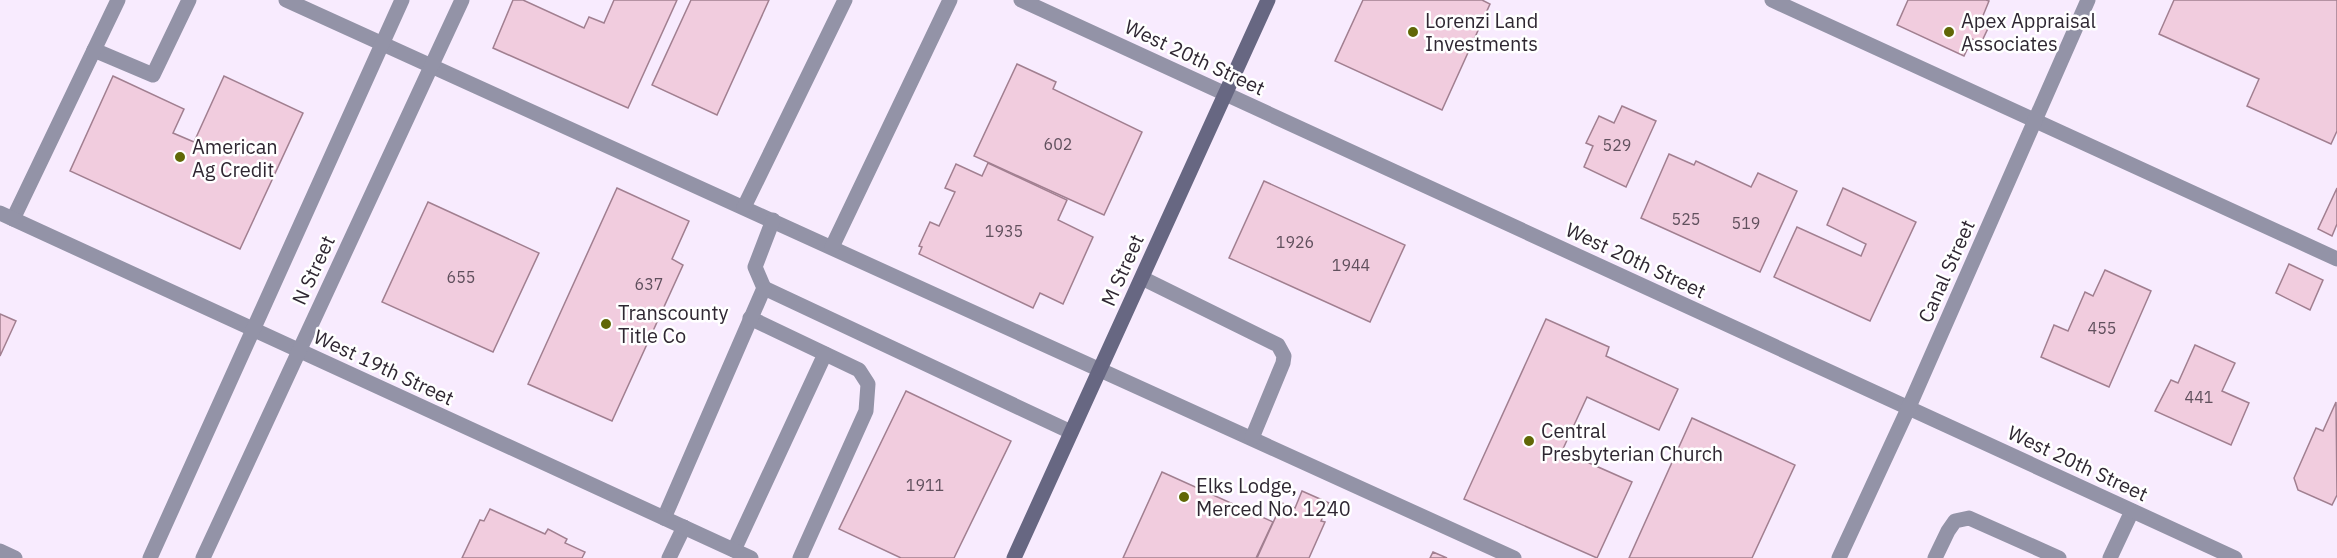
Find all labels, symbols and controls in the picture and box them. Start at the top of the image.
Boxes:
place label: Lorenzi Land Investments [1425,7,1538,57]
place label: Apex Appraisal Associates [1961,7,2096,57]
street label: West 20th Street [1121,13,1269,101]
marker: Lorenzi Land Investments [1406,25,1420,39]
marker: Apex Appraisal Associates [1942,25,1956,39]
place label: American Ag Credit [192,133,278,183]
house number: 602 [1044,134,1072,154]
house number: 529 [1603,135,1631,155]
marker: American Ag Credit [173,150,187,164]
house number: 525 [1672,209,1700,229]
house number: 519 [1732,213,1760,233]
street label: Canal Street [1911,215,1981,327]
street label: West 20th Street [1562,216,1710,304]
house number: 1935 [985,221,1023,241]
street label: M Street [1094,230,1150,310]
street label: N Street [285,231,341,309]
house number: 1926 [1276,232,1314,252]
house number: 1944 [1332,255,1370,275]
house number: 655 [447,267,475,287]
house number: 637 [635,274,663,294]
place label: Transcounty Title Co [618,299,728,349]
marker: Transcounty Title Co [599,317,613,331]
house number: 455 [2088,318,2116,338]
street label: West 19th Street [310,323,458,411]
house number: 441 [2185,387,2213,407]
place label: Central Presbyterian Church [1541,417,1723,467]
street label: West 20th Street [2004,419,2152,507]
marker: Central Presbyterian Church [1522,434,1536,448]
place label: Elks Lodge, Merced No. 1240 [1196,472,1351,522]
house number: 1911 [906,475,944,495]
marker: Elks Lodge, Merced No. 1240 [1177,490,1191,504]

